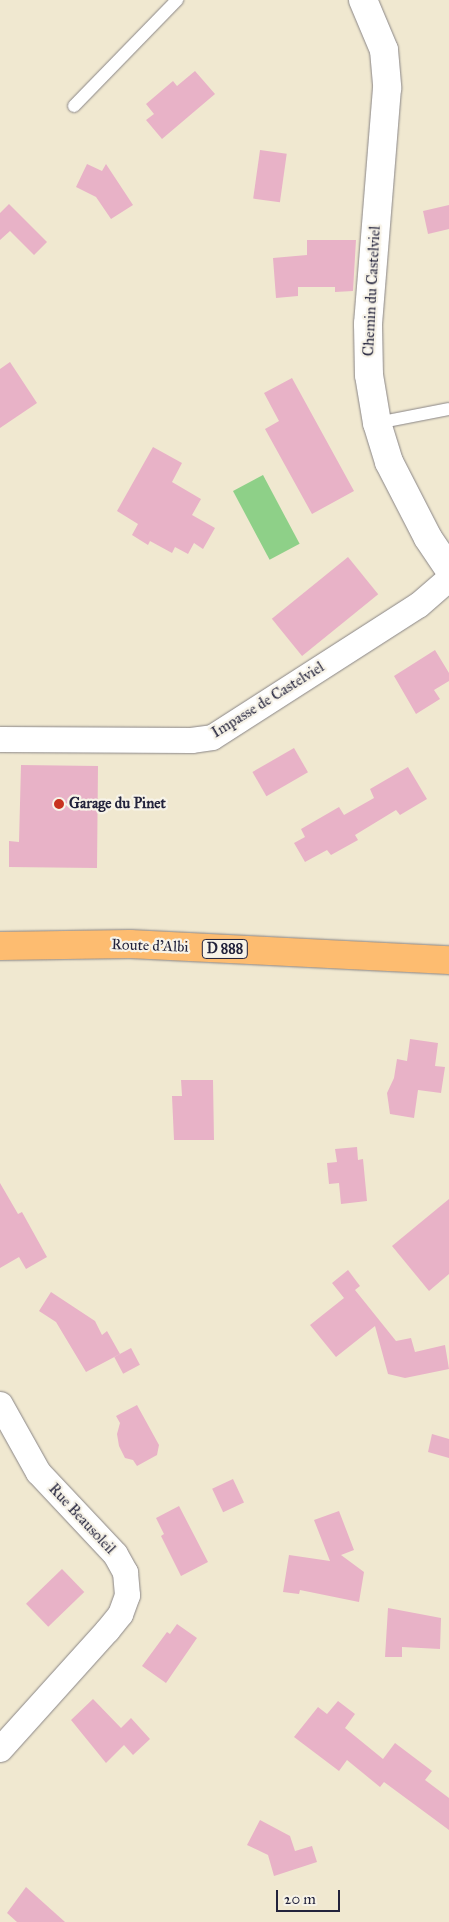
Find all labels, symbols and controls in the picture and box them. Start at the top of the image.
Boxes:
street label: Chemin du Castelviel [360,225,384,357]
street label: Impasse de Castelviel [208,658,328,742]
place label: Garage du Pinet [69,795,166,813]
marker: Garage du Pinet [53,798,65,810]
street label: Route d'Albi [111,936,189,956]
road number: D 888 [201,938,249,961]
street label: Rue Beausoleil [45,1480,119,1558]
scale bar [279,1880,343,1912]
text: 20 m [284,1890,316,1908]

